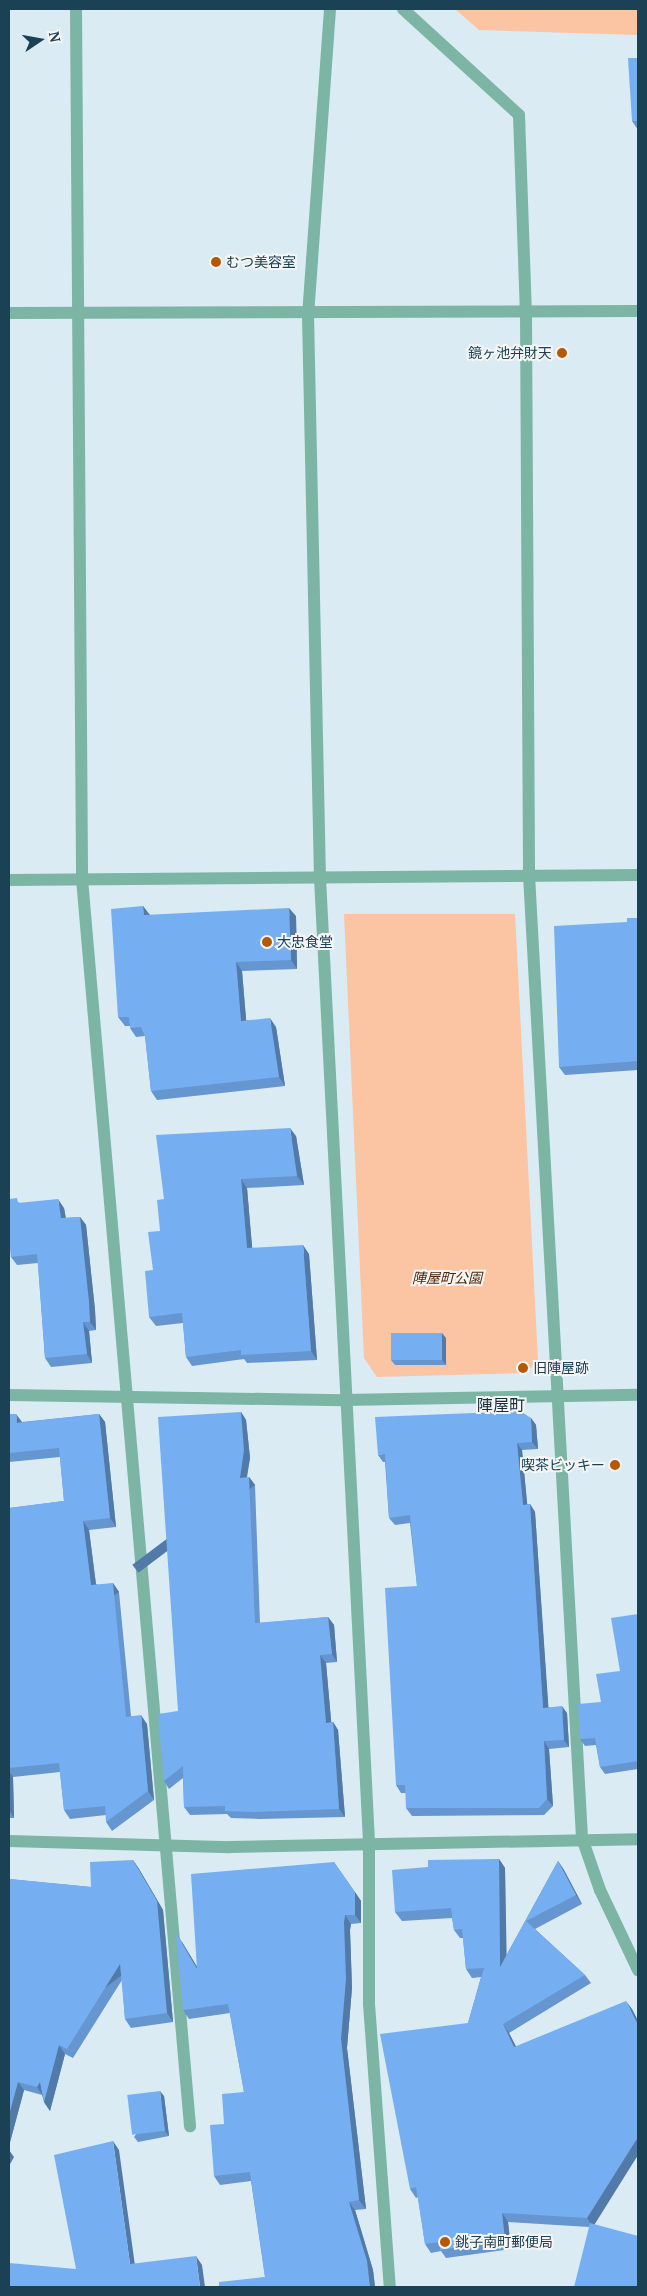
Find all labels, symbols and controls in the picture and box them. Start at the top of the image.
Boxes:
north arrow [15,15,65,65]
text: N [45,30,66,44]
place label: むつ美容室 [226,254,296,270]
marker: むつ美容室 [210,256,222,268]
place label: 鏡ヶ池弁財天 [468,345,552,361]
marker: 鏡ヶ池弁財天 [556,347,568,359]
place label: 大忠食堂 [277,934,333,950]
marker: 大忠食堂 [261,936,273,948]
park label: 陣屋町公園 [412,1270,482,1286]
place label: 旧陣屋跡 [533,1360,589,1376]
marker: 旧陣屋跡 [517,1362,529,1374]
district label: 陣屋町 [477,1395,525,1415]
place label: 喫茶ビッキー [521,1457,605,1473]
marker: 喫茶ビッキー [609,1459,621,1471]
place label: 銚子南町郵便局 [455,2234,553,2250]
marker: 銚子南町郵便局 [439,2236,451,2248]

